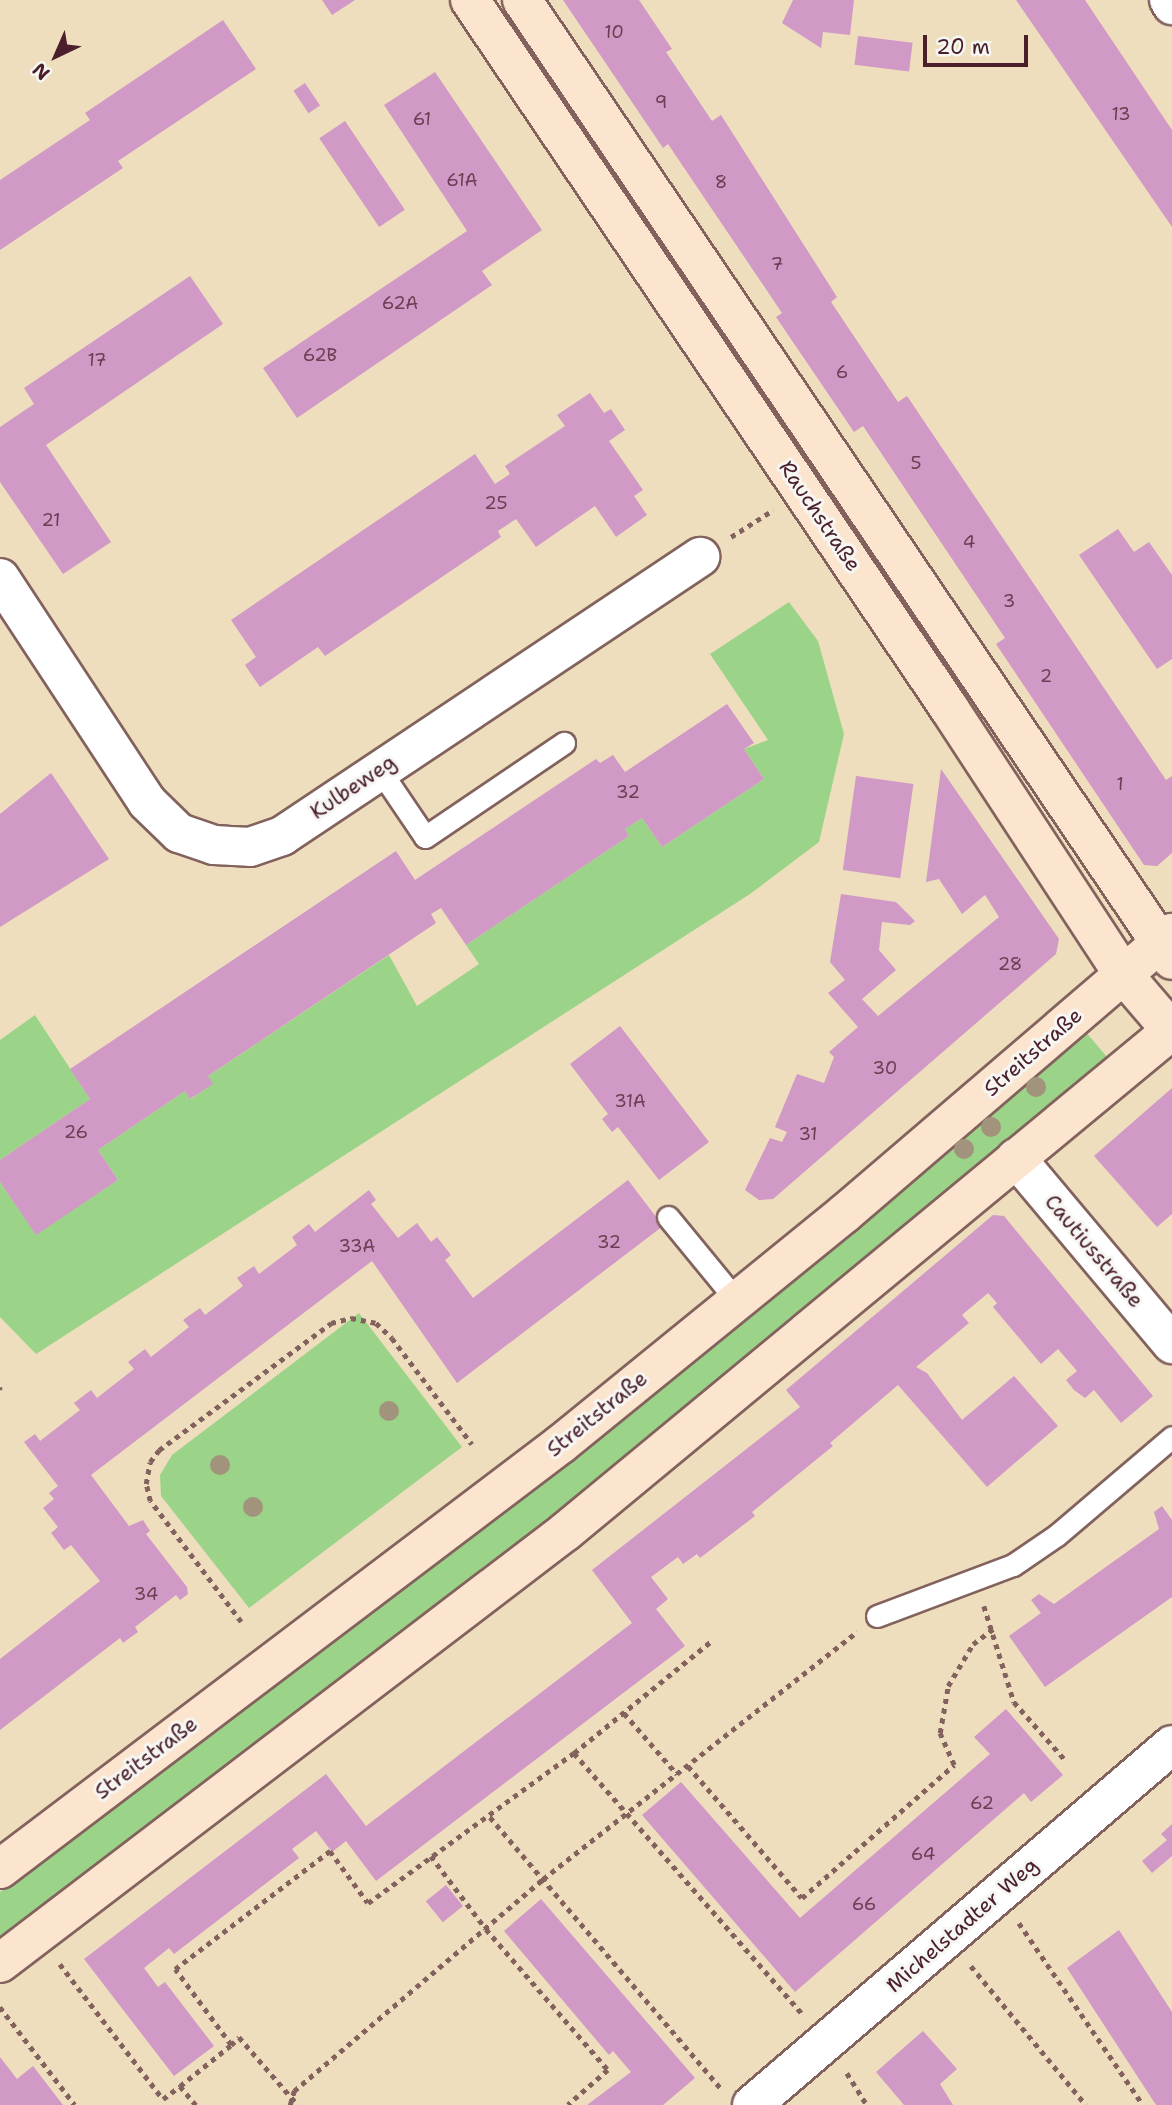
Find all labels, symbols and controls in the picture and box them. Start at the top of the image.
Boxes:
north arrow [21,21,91,91]
house number: 10 [604,21,624,43]
scale bar [927,21,1032,65]
text: 20 m [936,33,990,61]
text: N [27,57,55,86]
house number: 9 [655,91,667,113]
house number: 13 [1111,103,1131,125]
house number: 61 [413,108,431,130]
house number: 61A [446,169,478,191]
house number: 8 [715,171,727,193]
house number: 7 [771,253,783,275]
house number: 62A [382,292,418,314]
house number: 62B [303,344,337,366]
house number: 17 [87,349,107,371]
house number: 6 [836,361,848,383]
house number: 5 [910,452,922,474]
street label: Rauchstraße [774,456,866,576]
house number: 25 [484,492,508,514]
house number: 21 [41,509,61,531]
house number: 4 [963,531,975,553]
house number: 3 [1003,590,1015,612]
house number: 2 [1040,665,1052,687]
street label: Kulbeweg [305,749,401,825]
house number: 1 [1116,773,1124,795]
house number: 32 [616,781,640,803]
house number: 28 [998,953,1022,975]
street label: Streitstraße [979,1003,1087,1101]
house number: 30 [873,1057,897,1079]
house number: 31A [614,1090,646,1112]
house number: 26 [64,1121,88,1143]
house number: 31 [798,1123,818,1145]
street label: Cautiusstraße [1039,1189,1149,1313]
house number: 32 [597,1231,621,1253]
house number: 33A [339,1235,375,1257]
street label: Streitstraße [542,1366,652,1462]
house number: 34 [134,1583,158,1605]
street label: Streitstraße [90,1711,202,1805]
house number: 62 [970,1792,994,1814]
house number: 64 [911,1843,935,1865]
street label: Michelstadter Weg [881,1852,1043,1998]
house number: 66 [852,1893,876,1915]

